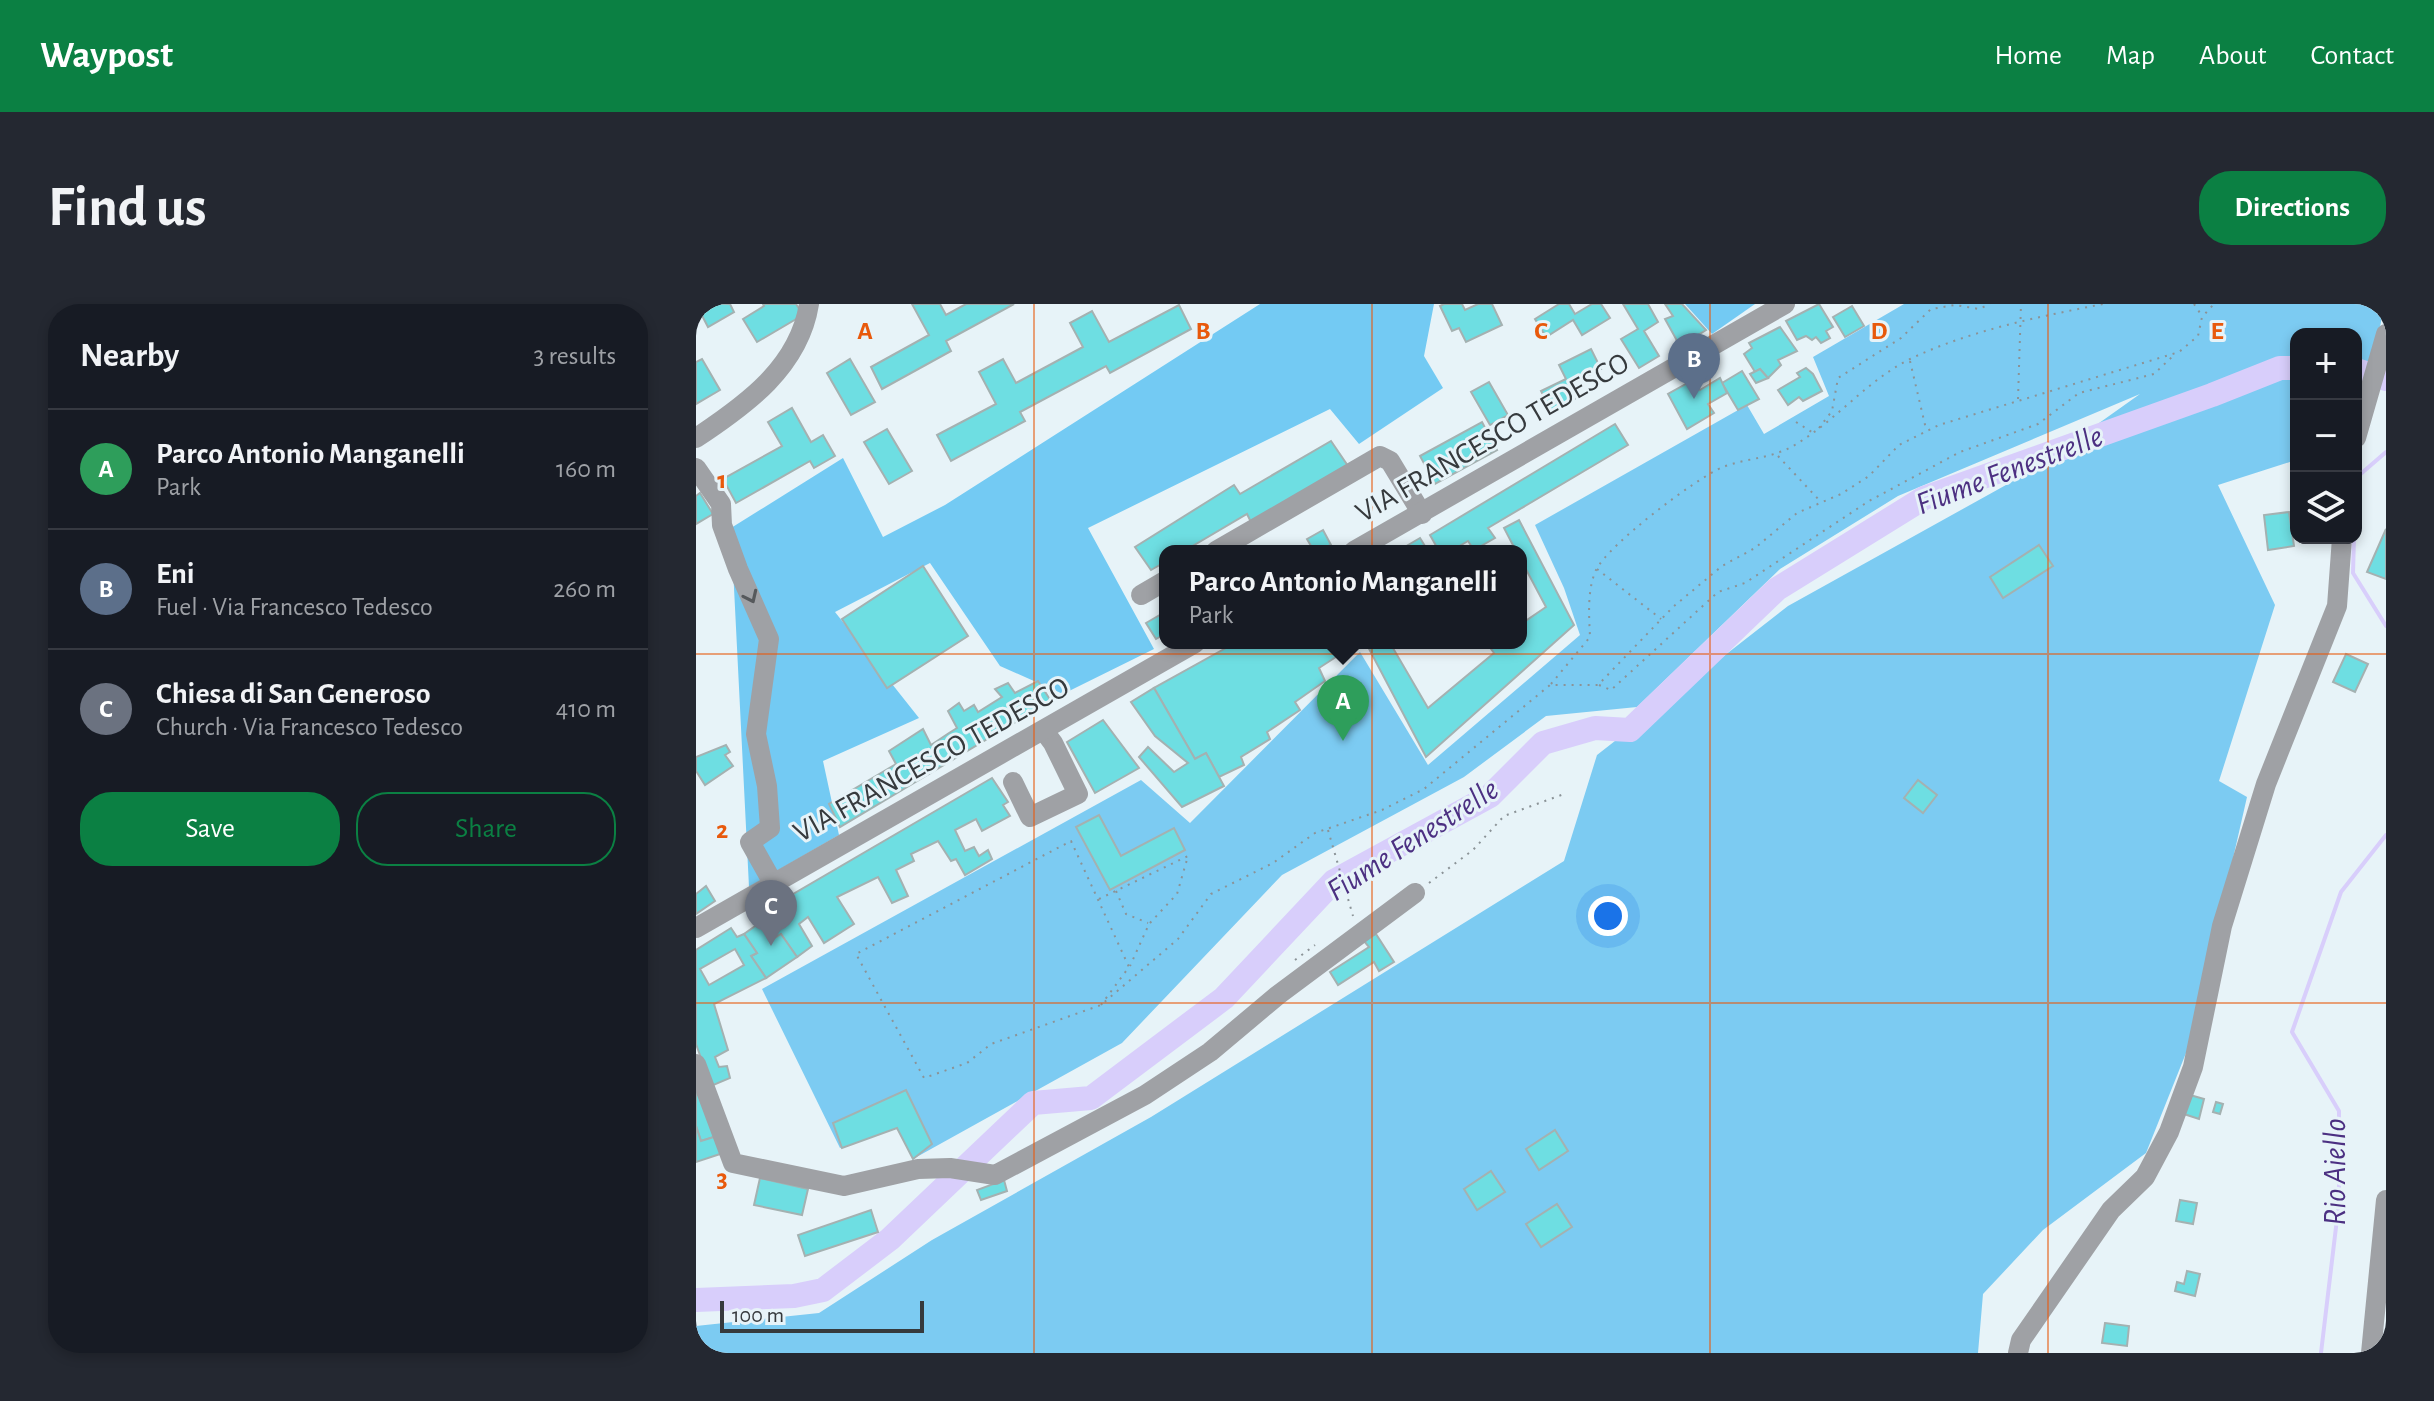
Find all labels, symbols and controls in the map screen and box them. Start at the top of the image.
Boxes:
text: Waypost [40,37,173,75]
text: Home [1995,42,2062,70]
text: Map [2106,42,2155,70]
text: About [2199,42,2267,70]
text: Contact [2311,42,2394,70]
button: Directions [2199,171,2386,245]
text: Find us [48,180,206,236]
text: A [857,318,873,344]
text: B [1195,318,1211,344]
text: C [1534,318,1548,344]
text: D [1870,318,1888,344]
text: E [2210,318,2224,344]
map controls [2290,328,2362,544]
button: + [2290,328,2362,400]
pin: B [1668,333,1720,399]
text: Nearby [80,339,179,373]
text: 3 results [533,343,616,369]
street label: VIA FRANCESCO TEDESCO [1351,347,1634,528]
button: − [2290,400,2362,472]
water label: Fiume Fenestrelle [1911,420,2107,520]
text: Parco Antonio Manganelli [156,439,465,469]
text: A [98,456,114,482]
text: 160 m [556,456,616,482]
text: 1 [717,467,727,493]
button: layers [2290,472,2362,544]
text: Park [156,474,201,500]
popup [1159,545,1527,649]
text: Eni [156,559,195,589]
text: Parco Antonio Manganelli [1189,567,1497,597]
text: B [98,576,114,602]
text: 260 m [553,576,616,602]
one-way arrow [741,589,757,603]
text: Fuel · Via Francesco Tedesco [156,594,433,620]
text: Park [1189,602,1233,628]
street label: VIA FRANCESCO TEDESCO [789,672,1074,848]
pin: A [1317,675,1369,741]
text: Chiesa di San Generoso [156,679,431,709]
text: C [99,696,113,722]
text: 410 m [556,696,616,722]
text: Church · Via Francesco Tedesco [156,714,463,740]
water label: Fiume Fenestrelle [1321,773,1504,907]
button: Save [80,792,340,866]
button: Share [356,792,616,866]
text: 2 [716,817,728,843]
pin: C [745,880,797,946]
your location [1588,896,1628,936]
water label: Rio Aiello [2319,1118,2351,1226]
text: 3 [716,1166,728,1192]
scale bar [720,1297,924,1333]
text: 100 m [732,1304,784,1326]

